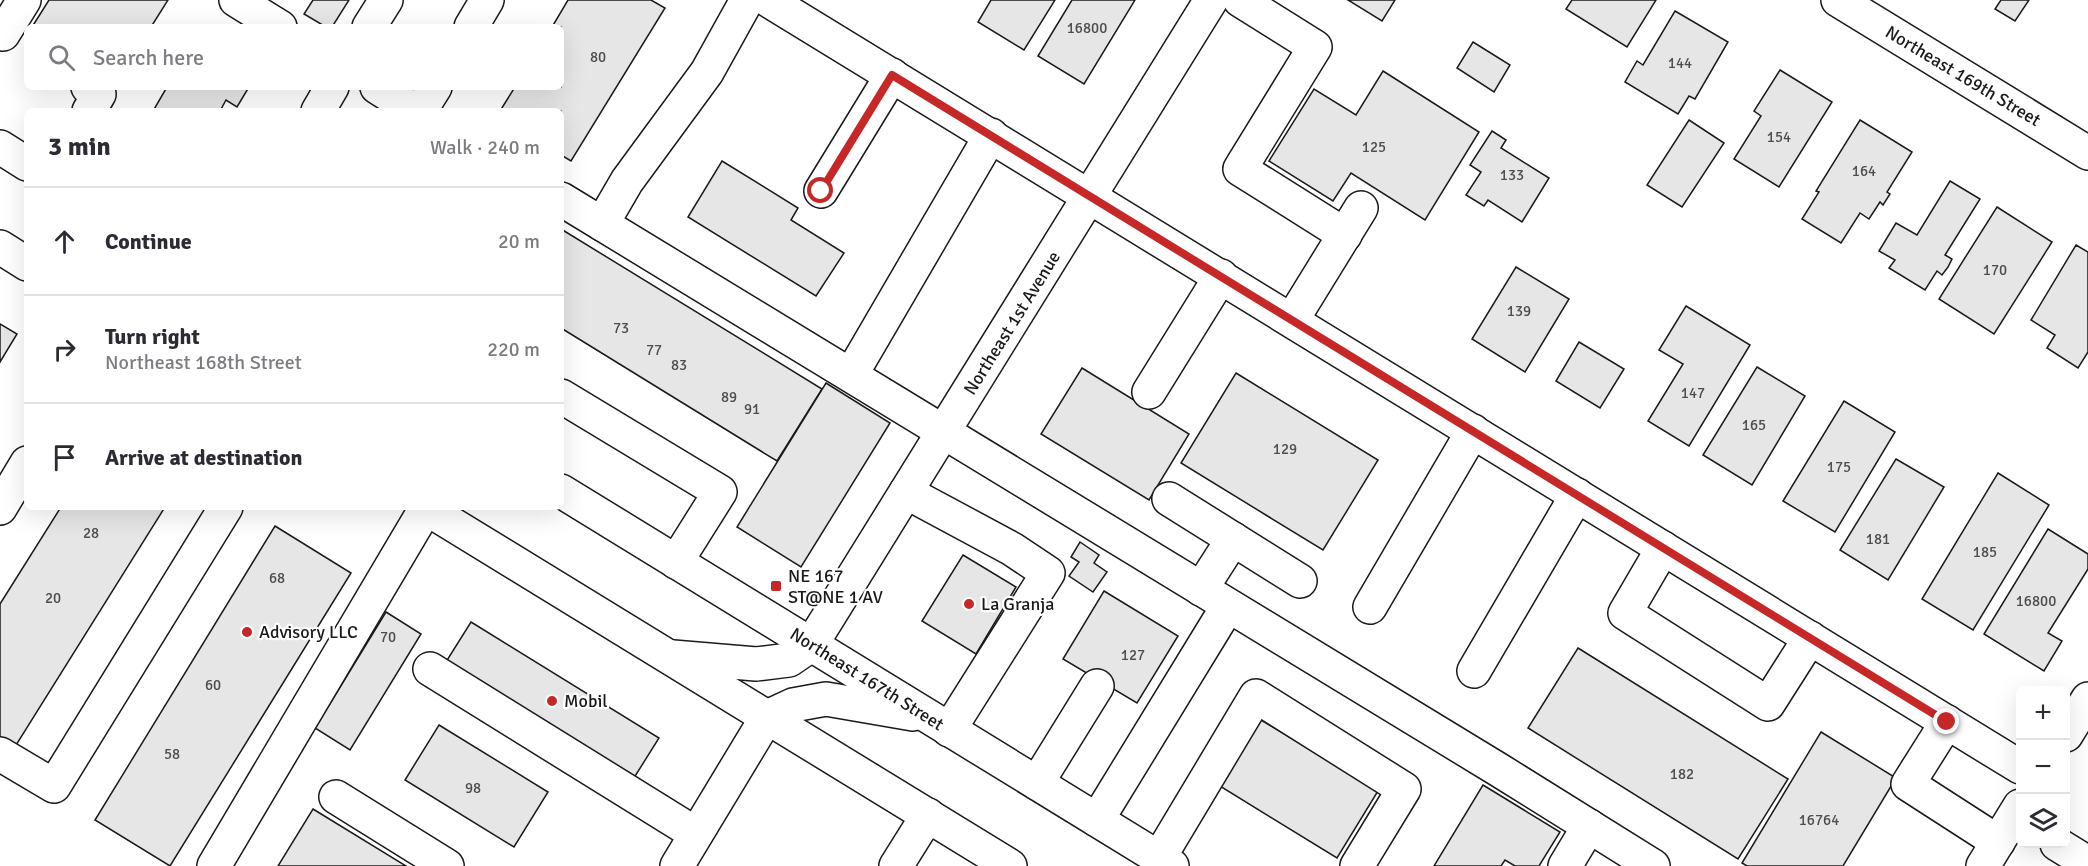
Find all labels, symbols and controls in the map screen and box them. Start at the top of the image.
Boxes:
house number: 16800 [1067,19,1107,37]
street label: Northeast 169th Street [1881,21,2045,131]
search box [24,24,564,90]
icon: search [45,41,78,74]
text: Search here [93,44,204,71]
house number: 80 [590,48,606,66]
house number: 144 [1668,54,1692,72]
house number: 154 [1767,128,1791,146]
text: 3 min [48,131,111,163]
text: Walk · 240 m [430,135,540,160]
house number: 125 [1362,138,1386,156]
house number: 164 [1852,162,1876,180]
house number: 133 [1500,166,1524,184]
route start [807,177,833,203]
icon: ahead [48,225,81,258]
text: Continue [105,228,192,255]
text: 20 m [498,229,540,254]
street label: Northeast 1st Avenue [959,247,1065,399]
house number: 170 [1983,261,2007,279]
house number: 139 [1507,302,1531,320]
house number: 73 [613,319,629,337]
text: Turn right [105,323,200,350]
icon: right [48,333,81,366]
text: 220 m [487,337,540,362]
house number: 77 [646,341,662,359]
text: Northeast 168th Street [105,350,302,375]
house number: 83 [671,356,687,374]
house number: 147 [1681,384,1705,402]
house number: 89 [721,388,737,406]
house number: 91 [744,400,760,418]
house number: 165 [1742,416,1766,434]
house number: 129 [1273,440,1297,458]
icon: arrive [48,441,81,474]
text: Arrive at destination [105,444,302,471]
house number: 175 [1827,458,1851,476]
house number: 28 [83,524,99,542]
house number: 181 [1866,530,1890,548]
house number: 185 [1973,543,1997,561]
place label: NE 167 ST@NE 1 AV [788,565,883,608]
house number: 68 [269,569,285,587]
marker: NE 167 ST@NE 1 AV [769,579,783,593]
house number: 20 [45,589,61,607]
house number: 16800 [2016,592,2056,610]
place label: La Granja [981,593,1054,615]
marker: La Granja [962,597,976,611]
place label: Advisory LLC [259,621,358,643]
street label: Northeast 167th Street [786,623,948,735]
marker: Advisory LLC [240,625,254,639]
house number: 70 [380,628,396,646]
house number: 127 [1121,646,1145,664]
house number: 60 [205,676,221,694]
map controls [2016,686,2070,848]
button: + [2016,686,2070,740]
place label: Mobil [564,690,608,712]
marker: Mobil [545,694,559,708]
route end [1933,708,1959,734]
button: − [2016,740,2070,794]
house number: 58 [164,745,180,763]
house number: 182 [1670,765,1694,783]
house number: 98 [465,779,481,797]
button: layers [2016,794,2070,848]
house number: 16764 [1799,811,1839,829]

